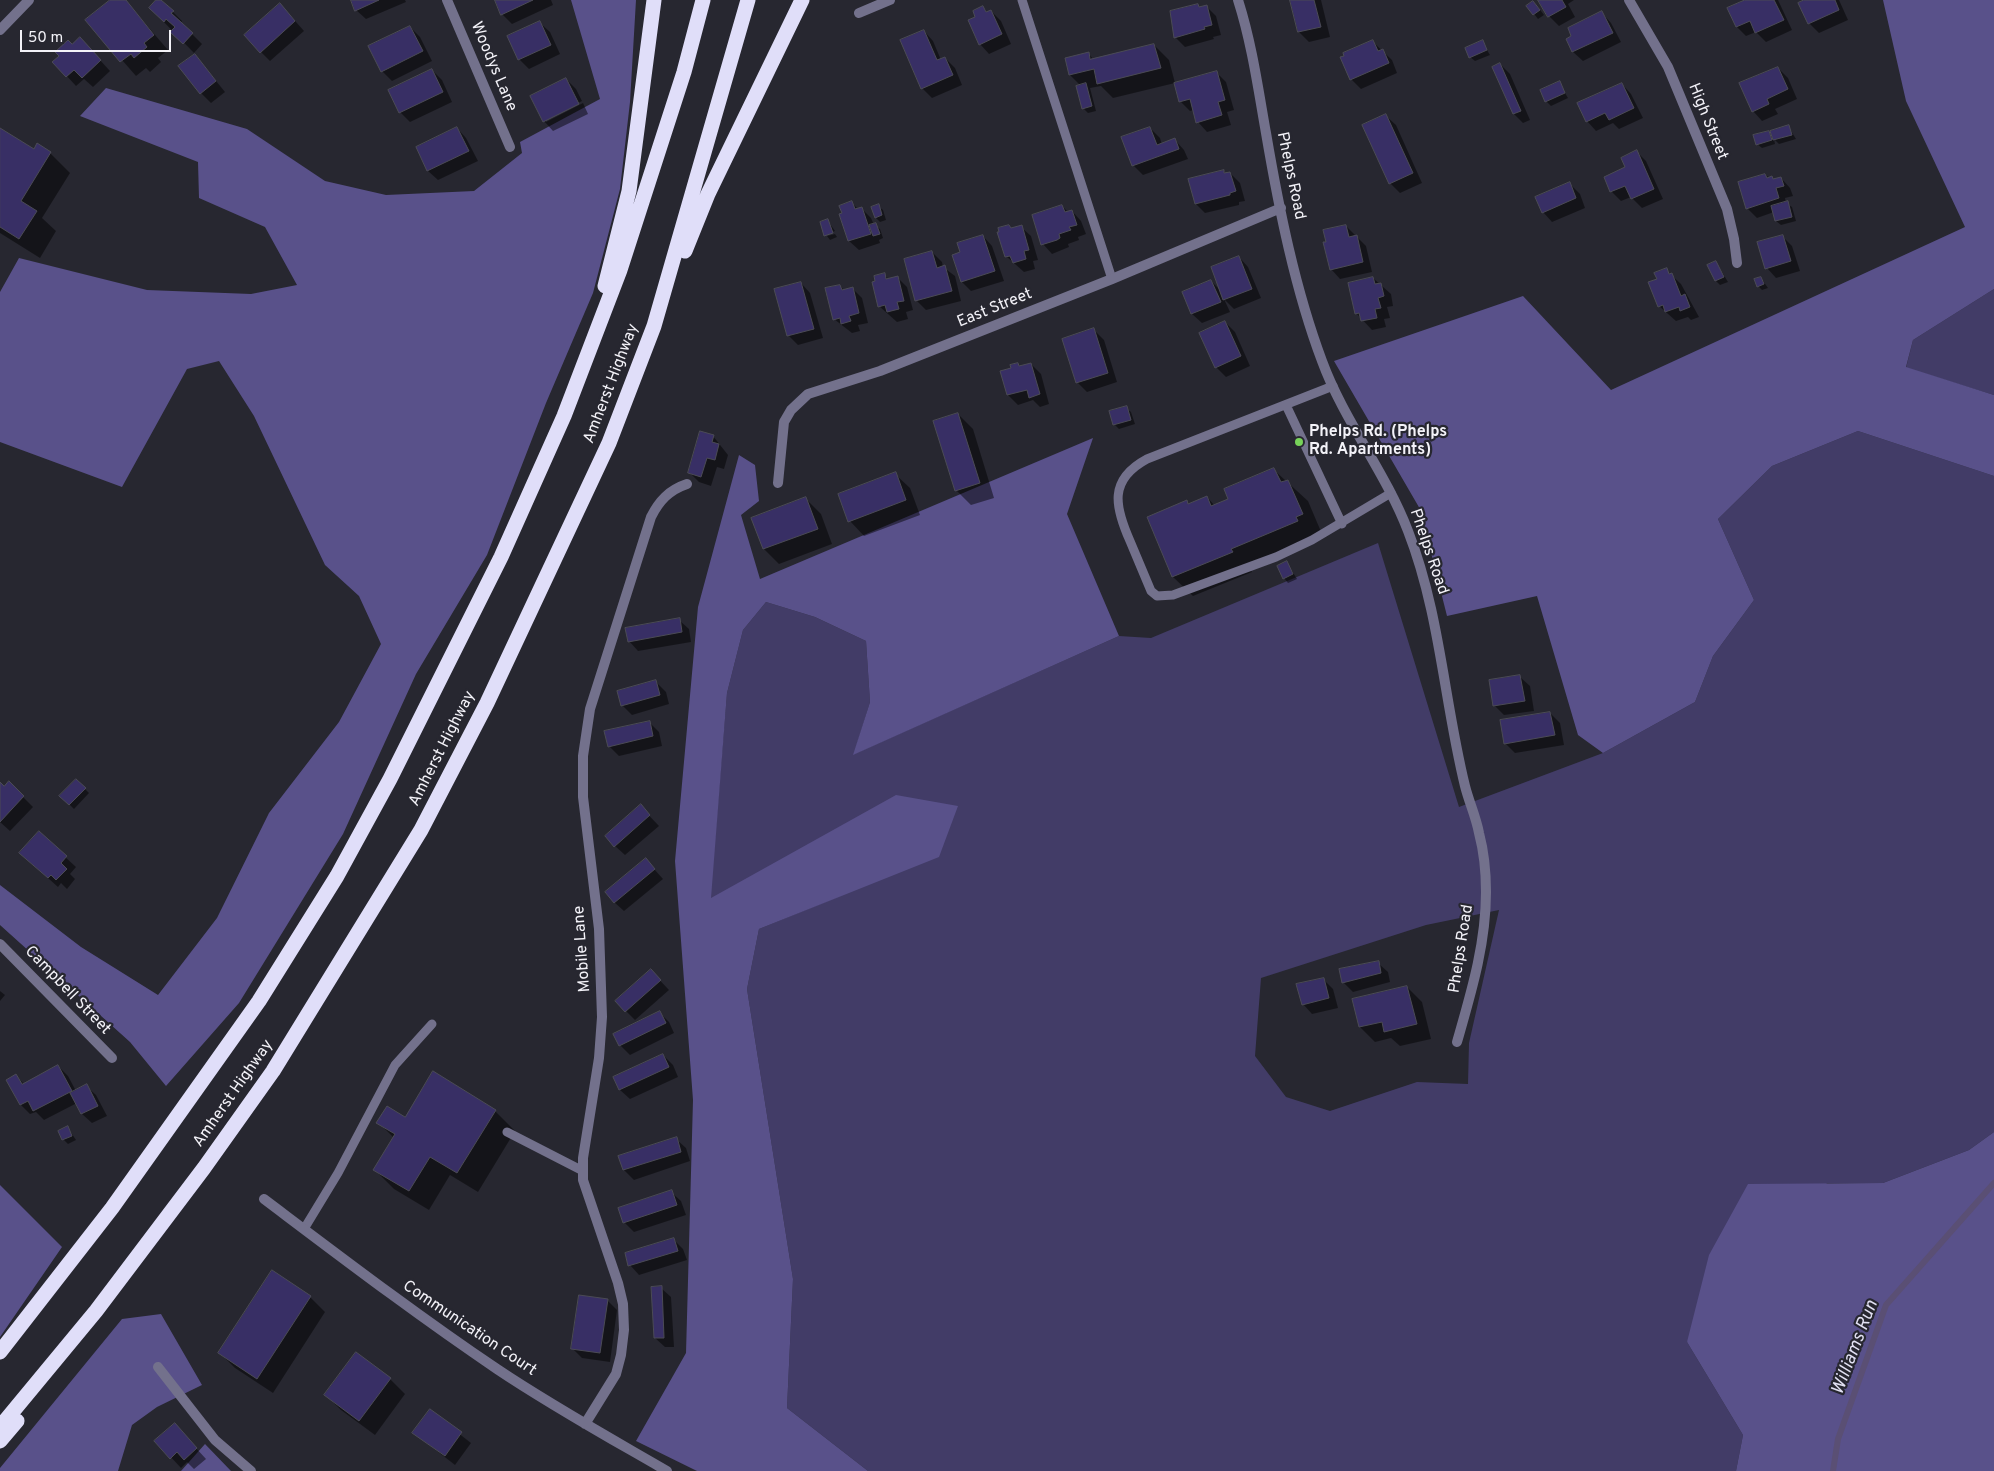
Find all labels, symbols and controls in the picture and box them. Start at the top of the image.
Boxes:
street label: Woodys Lane [466,19,520,115]
scale bar [22,20,174,52]
text: 50 m [28,29,63,48]
street label: High Street [1683,81,1731,163]
street label: Phelps Road [1271,130,1309,222]
street label: East Street [955,285,1035,333]
street label: Amherst Highway [580,321,644,447]
place label: Phelps Rd. (Phelps Rd. Apartments) [1309,423,1447,461]
marker: Phelps Rd. (Phelps Rd. Apartments) [1293,436,1305,448]
street label: Phelps Road [1404,507,1452,597]
street label: Amherst Highway [406,688,480,810]
street label: Phelps Road [1446,903,1478,995]
street label: Mobile Lane [570,905,596,993]
street label: Campbell Street [20,943,114,1039]
street label: Amherst Highway [190,1037,278,1151]
street label: Communication Court [398,1277,540,1381]
water label: Williams Run [1828,1298,1884,1398]

